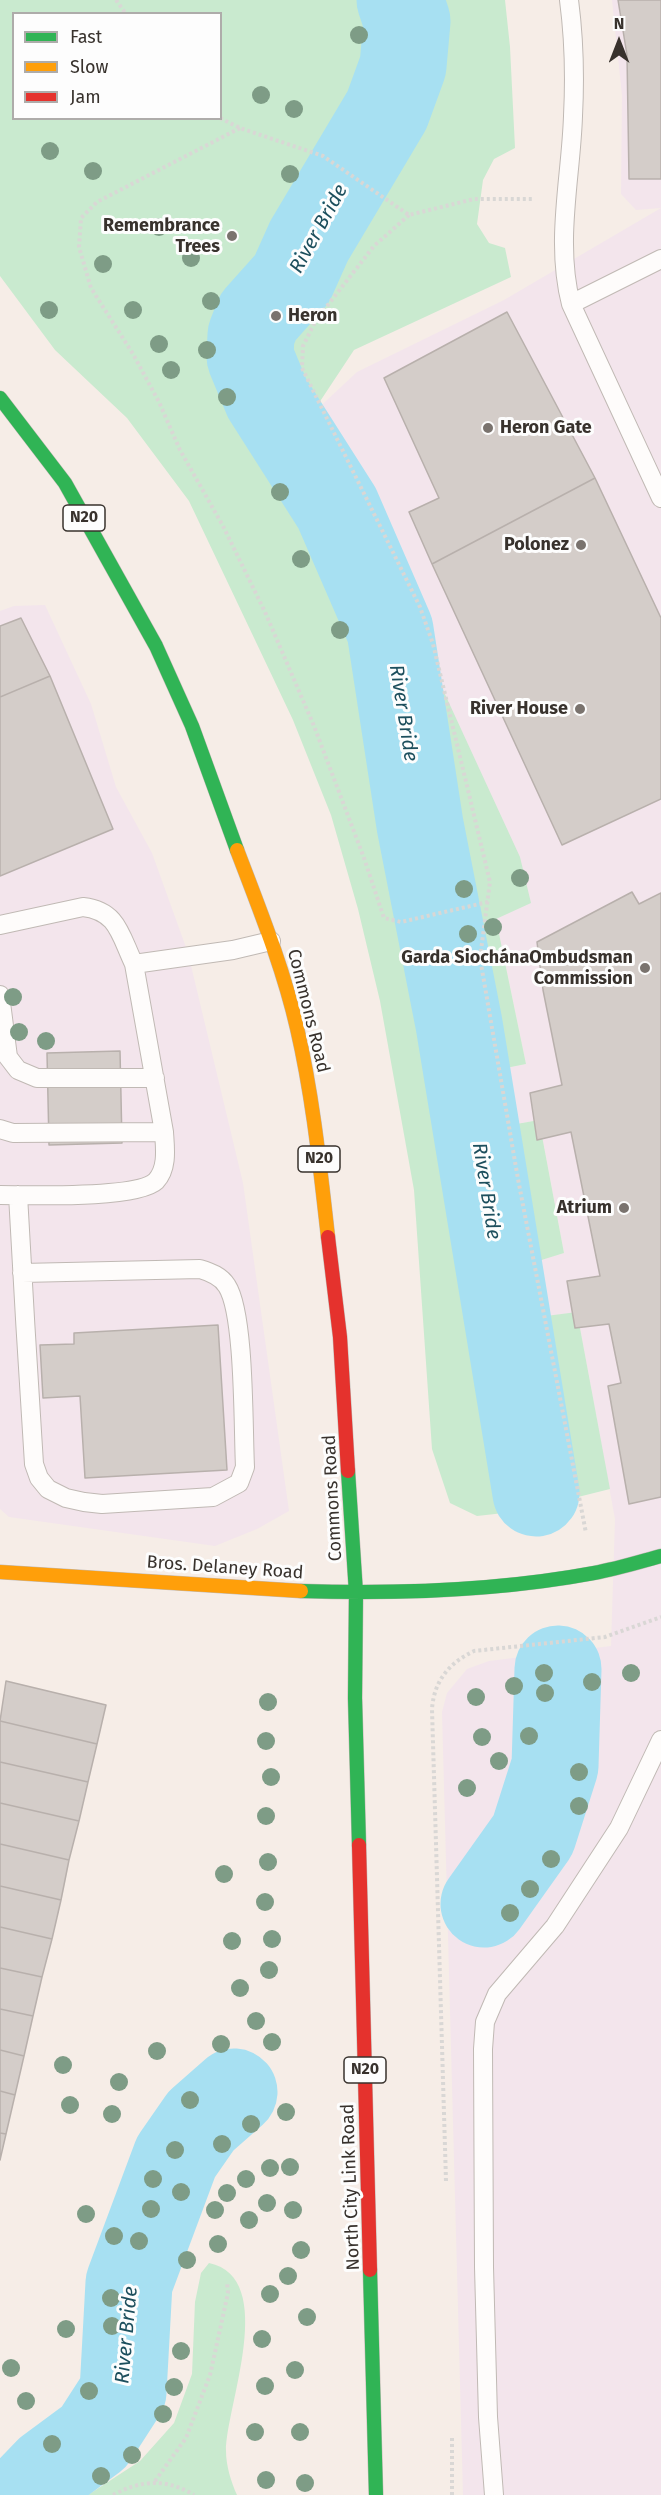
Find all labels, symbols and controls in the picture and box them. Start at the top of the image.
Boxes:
legend [12,12,222,120]
north arrow [589,12,649,72]
text: N [614,14,624,33]
text: Fast [70,26,102,48]
text: Slow [70,56,108,78]
text: Jam [70,86,101,108]
water label: River Bride [285,180,353,278]
place label: Remembrance Trees [103,215,220,258]
marker: Remembrance Trees [225,229,239,243]
place label: Heron [288,305,337,327]
marker: Heron [269,309,283,323]
place label: Heron Gate [500,417,592,439]
marker: Heron Gate [481,421,495,435]
road number: N20 [63,505,105,531]
place label: Polonez [504,534,569,556]
marker: Polonez [574,538,588,552]
water label: River Bride [384,663,422,763]
place label: River House [470,698,568,720]
marker: River House [573,702,587,716]
street label: Commons Road [282,947,334,1075]
place label: Garda SiochánaOmbudsman Commission [401,947,633,990]
marker: Garda SiochánaOmbudsman Commission [638,961,652,975]
water label: River Bride [467,1141,505,1241]
road number: N20 [298,1146,340,1172]
place label: Atrium [557,1197,612,1219]
marker: Atrium [617,1201,631,1215]
street label: Commons Road [319,1434,347,1562]
street label: Bros. Delaney Road [146,1552,304,1584]
road number: N20 [344,2057,386,2083]
street label: North City Link Road [337,2103,365,2271]
water label: River Bride [111,2285,143,2385]

